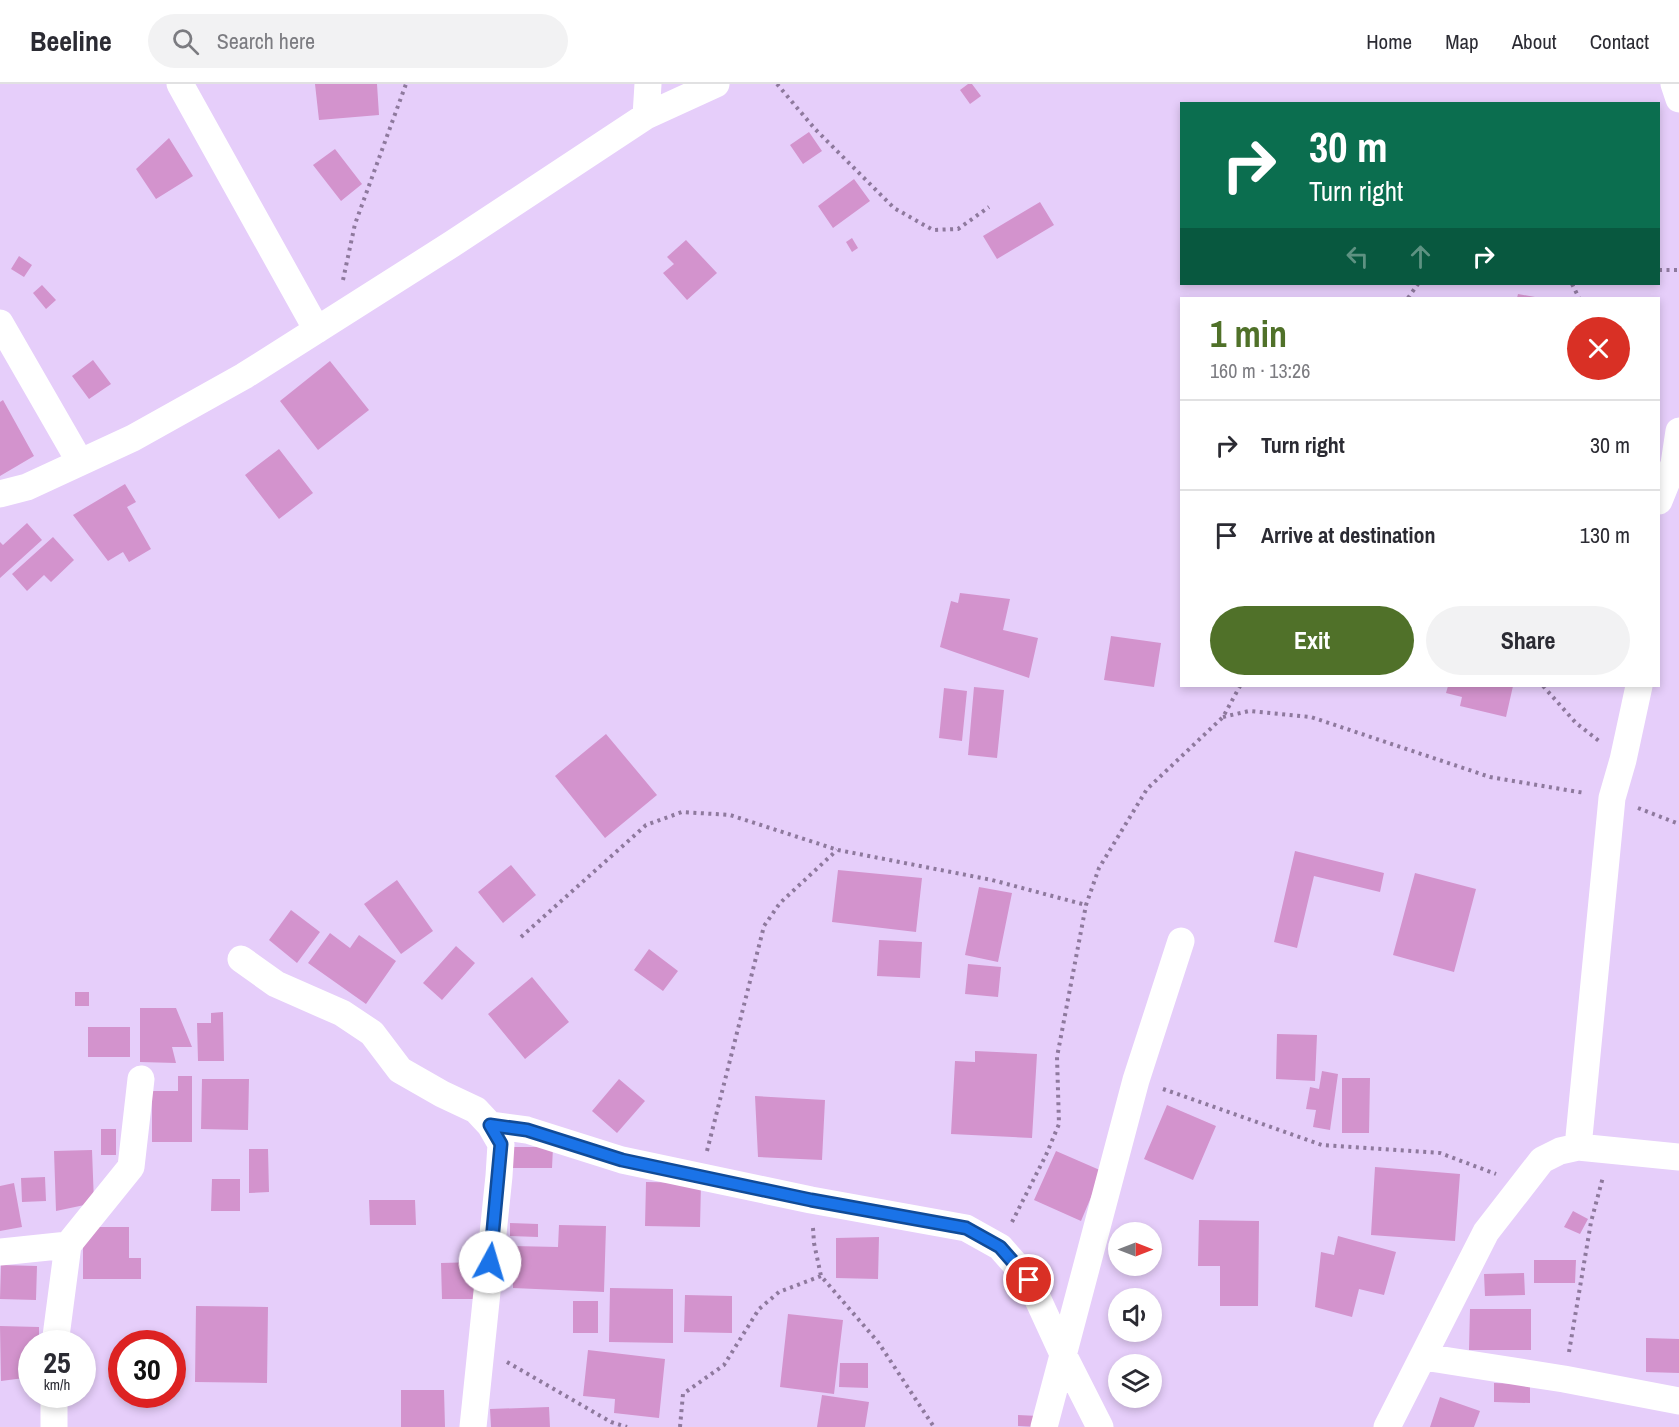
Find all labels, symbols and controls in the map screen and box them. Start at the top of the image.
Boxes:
search box [148,14,568,68]
text: Beeline [30,22,112,60]
icon: search [169,25,202,58]
text: Search here [217,26,315,56]
text: Home [1366,27,1412,56]
text: Map [1445,27,1479,56]
text: About [1512,27,1557,56]
text: Contact [1590,27,1649,56]
text: 30 m [1309,119,1388,175]
icon: right [1210,126,1288,204]
text: Turn right [1309,173,1403,209]
icon: left [1341,240,1374,273]
icon: ahead [1404,240,1437,273]
icon: right [1467,240,1500,273]
text: 1 min [1210,310,1287,358]
button: close [1567,317,1630,380]
text: 160 m · 13:26 [1210,357,1310,384]
icon: right [1210,429,1243,462]
text: Turn right [1261,430,1345,460]
text: 30 m [1590,430,1630,460]
icon: arrive [1210,519,1243,552]
text: Arrive at destination [1261,520,1435,550]
text: 130 m [1580,520,1630,550]
button: Exit [1210,606,1414,675]
button: Share [1426,606,1630,675]
north arrow [1108,1222,1162,1276]
map controls [1108,1222,1162,1408]
position arrow [458,1230,522,1294]
pin [1003,1254,1054,1305]
icon: arrive [1012,1263,1045,1296]
button: sound [1108,1288,1162,1342]
speed limit sign: 30 [108,1330,186,1408]
text: 25 [43,1342,71,1382]
button: layers [1108,1354,1162,1408]
text: km/h [44,1374,70,1395]

